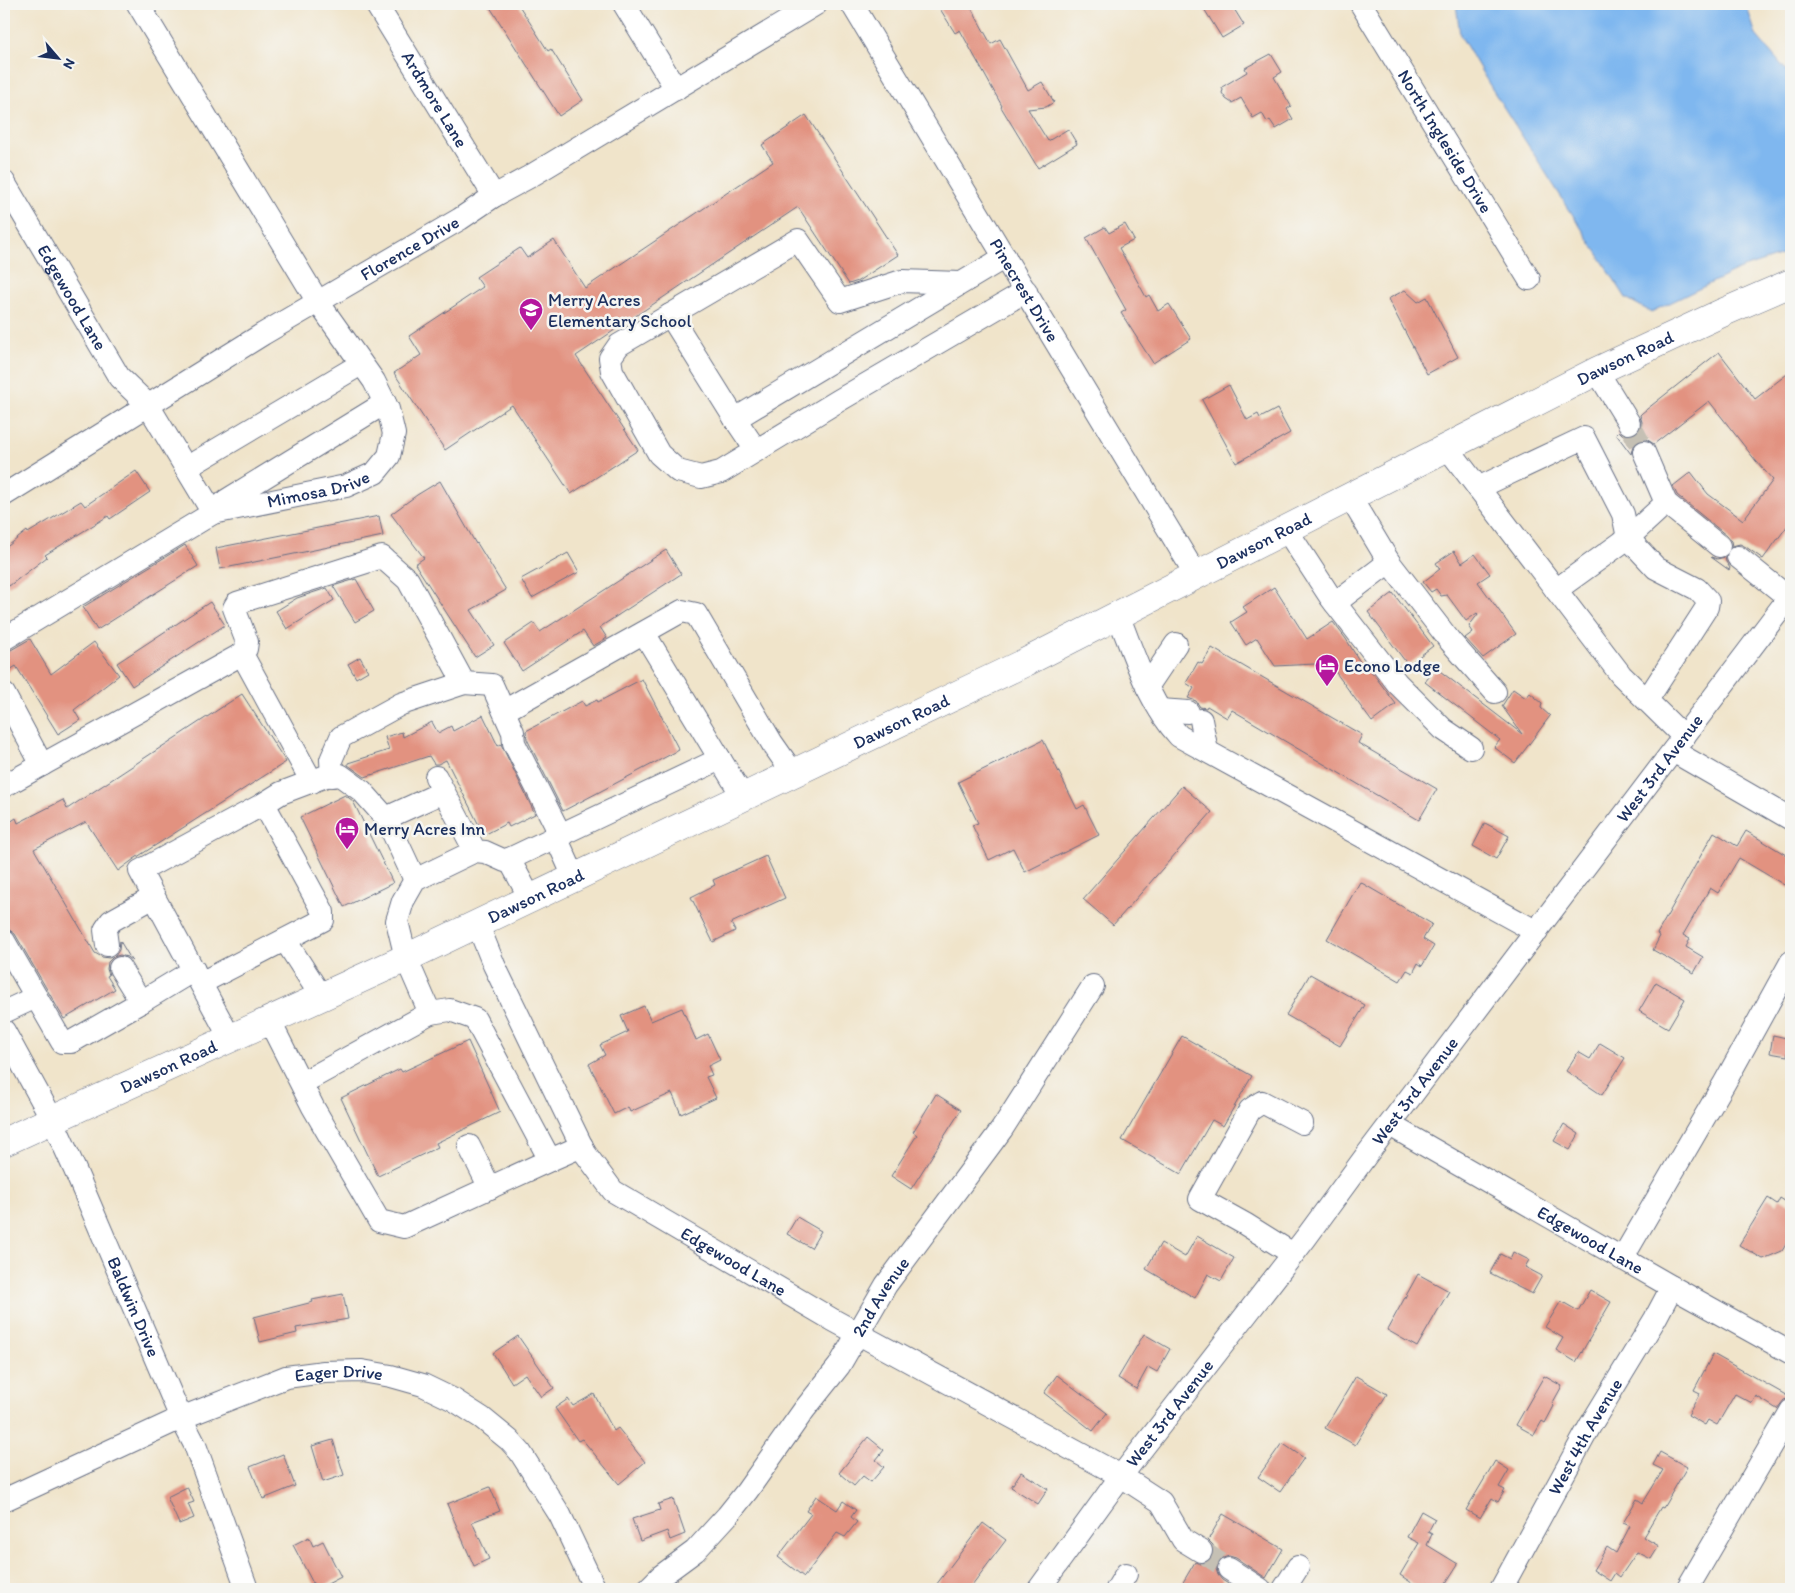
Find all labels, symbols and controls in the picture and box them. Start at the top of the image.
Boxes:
north arrow [32,32,82,82]
street label: Ardmore Lane [397,47,473,152]
text: N [59,56,79,72]
street label: North Ingleside Drive [1393,66,1497,217]
street label: Florence Drive [357,211,463,286]
street label: Pinecrest Drive [985,234,1064,346]
street label: Edgewood Lane [32,241,112,354]
place label: Merry Acres Elementary School [548,289,692,332]
school or university icon: Merry Acres Elementary School [518,297,544,331]
street label: Dawson Road [1573,326,1677,390]
street label: Mimosa Drive [265,466,373,513]
street label: Dawson Road [1212,507,1315,574]
hotel icon: Econo Lodge [1314,653,1340,687]
place label: Econo Lodge [1344,655,1440,677]
street label: Dawson Road [849,689,953,754]
street label: West 3rd Avenue [1611,710,1708,827]
hotel icon: Merry Acres Inn [334,816,360,850]
place label: Merry Acres Inn [364,818,486,840]
street label: Dawson Road [484,864,588,928]
street label: West 3rd Avenue [1367,1032,1463,1150]
street label: Dawson Road [117,1035,221,1098]
street label: Edgewood Lane [1533,1201,1647,1279]
street label: Edgewood Lane [677,1222,790,1301]
street label: Baldwin Drive [102,1253,165,1360]
street label: 2nd Avenue [847,1253,914,1341]
street label: West 3rd Avenue [1121,1355,1218,1472]
street label: Eager Drive [293,1360,385,1387]
street label: West 4th Avenue [1543,1374,1627,1499]

